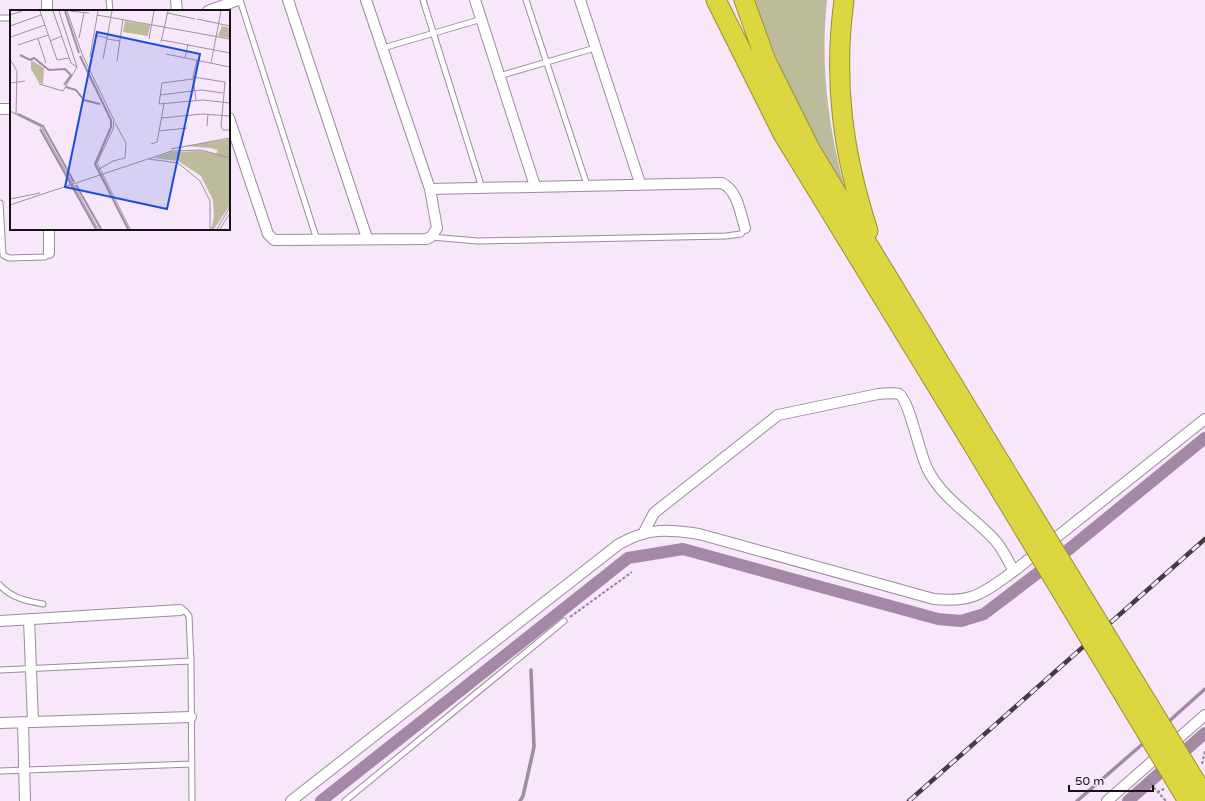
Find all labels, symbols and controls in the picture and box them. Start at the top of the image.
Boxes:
inset map [10,10,230,230]
scale bar [1069,767,1153,793]
text: 50 m [1075,774,1104,788]

